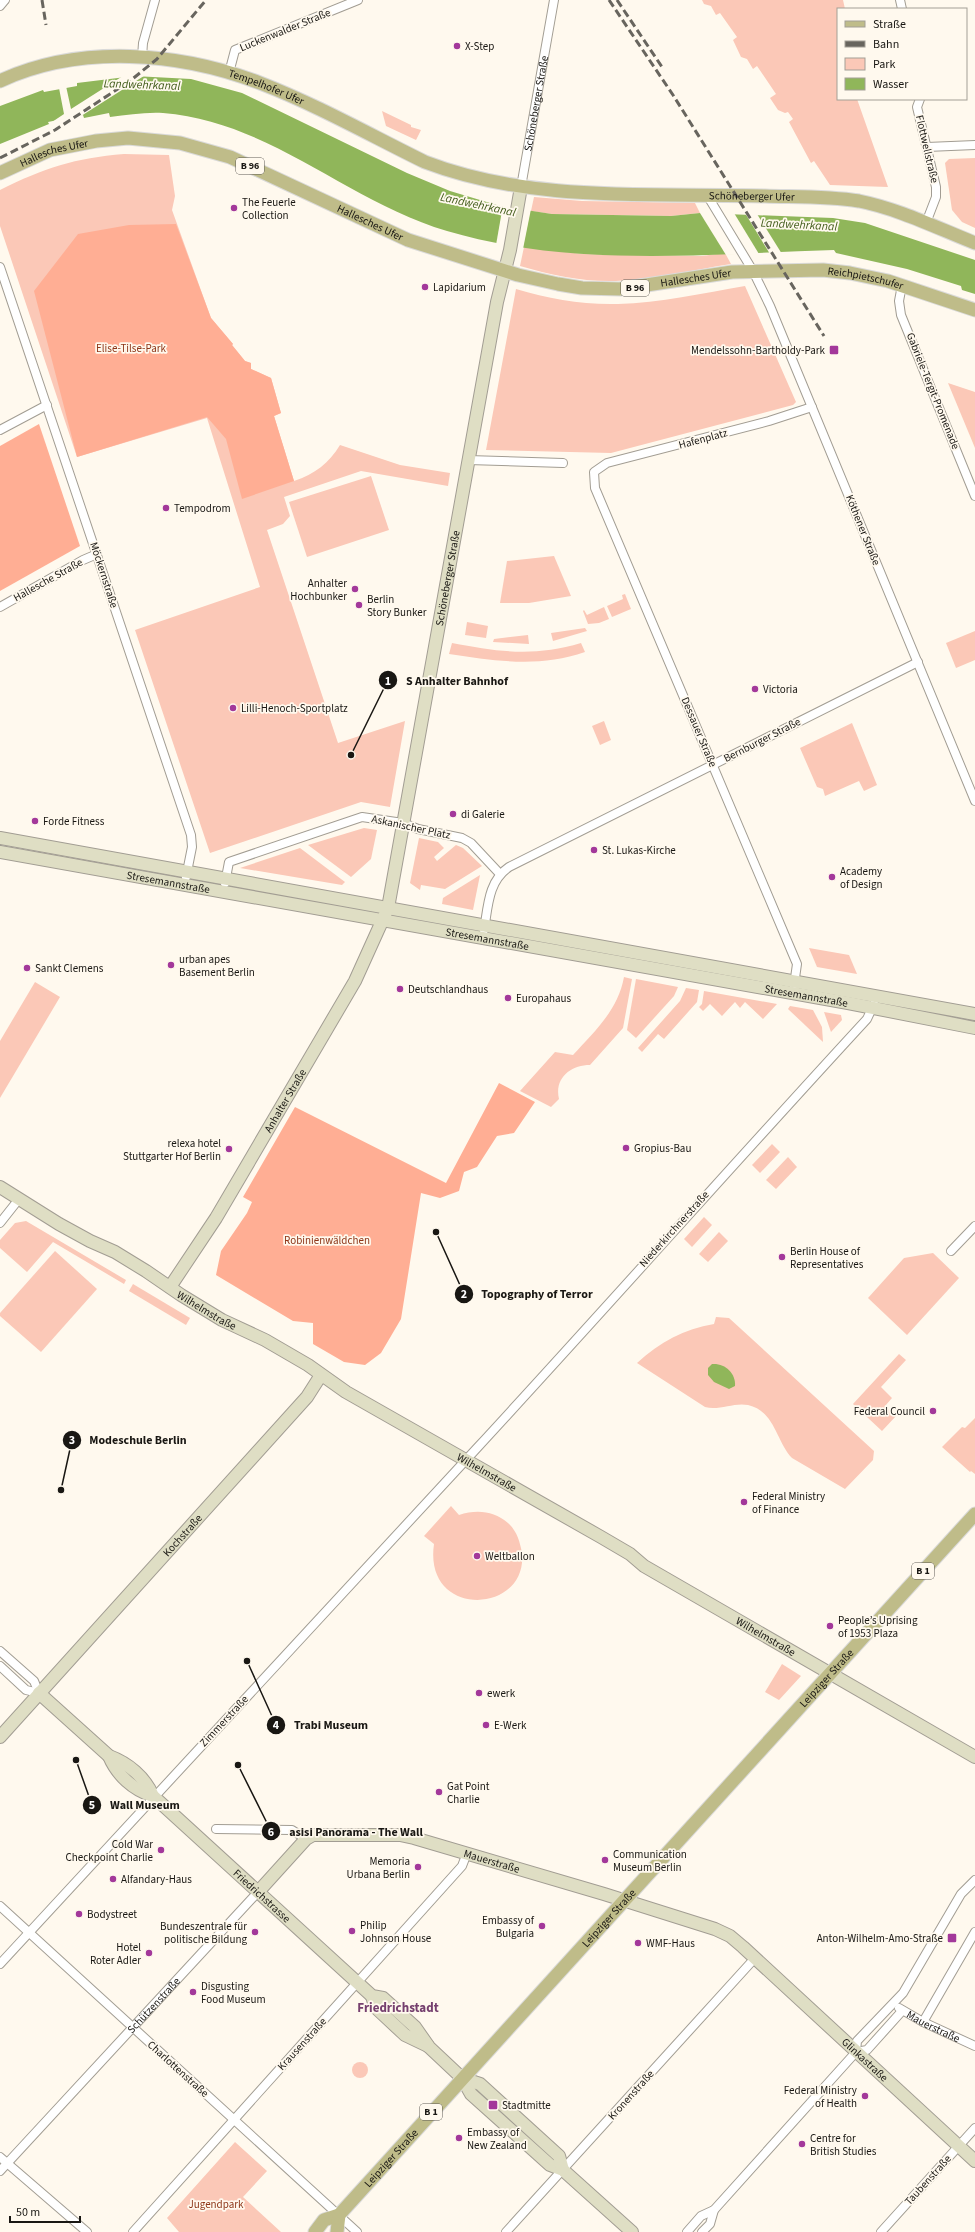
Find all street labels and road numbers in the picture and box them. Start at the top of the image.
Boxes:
street label: Luckenwalder Straße [237,5,333,55]
street label: Schöneberger Straße [520,54,552,152]
street label: Tempelhofer Ufer [227,65,307,108]
street label: Flottwellstraße [912,114,942,185]
street label: Hallesches Ufer [17,135,89,170]
road number: B 96 [236,158,264,174]
street label: Schöneberger Ufer [709,188,795,204]
street label: Hallesches Ufer [335,201,406,244]
street label: Reichpietschufer [827,263,906,293]
street label: Hallesches Ufer [659,265,732,290]
road number: B 96 [621,280,649,296]
street label: Gabriele-Tergit-Promenade [903,330,964,452]
street label: Hafenplatz [677,425,729,453]
street label: Köthener Straße [842,492,884,568]
street label: Schöneberger Straße [431,529,463,627]
street label: Möckernstraße [86,540,122,610]
street label: Hallesche Straße [11,554,86,605]
street label: Dessauer Straße [678,695,721,770]
street label: Bernburger Straße [721,714,804,766]
street label: Askanischer Platz [370,811,452,843]
street label: Stresemannstraße [126,867,212,897]
street label: Stresemannstraße [444,924,531,954]
street label: Stresemannstraße [763,981,850,1010]
street label: Anhalter Straße [260,1065,310,1135]
street label: Niederkirchnerstraße [636,1187,713,1270]
street label: Wilhelmstraße [174,1287,239,1333]
street label: Wilhelmstraße [454,1449,520,1495]
street label: Kochstraße [159,1510,206,1560]
road number: B 1 [912,1563,934,1579]
street label: Wilhelmstraße [733,1613,799,1660]
street label: Leipziger Straße [796,1645,857,1710]
street label: Zimmerstraße [196,1692,252,1750]
street label: Mauerstraße [462,1846,522,1876]
street label: Friedrichstrasse [230,1866,294,1926]
street label: Leipziger Straße [578,1885,639,1950]
street label: Schützenstraße [124,1973,184,2036]
street label: Mauerstraße [904,2007,963,2046]
street label: Krausenstraße [274,2014,330,2074]
street label: Glinkastraße [839,2034,892,2085]
street label: Charlottenstraße [144,2037,212,2101]
street label: Kronenstraße [605,2066,658,2123]
road number: B 1 [420,2104,442,2120]
street label: Leipziger Straße [360,2125,422,2190]
street label: Taubenstraße [901,2151,955,2208]

